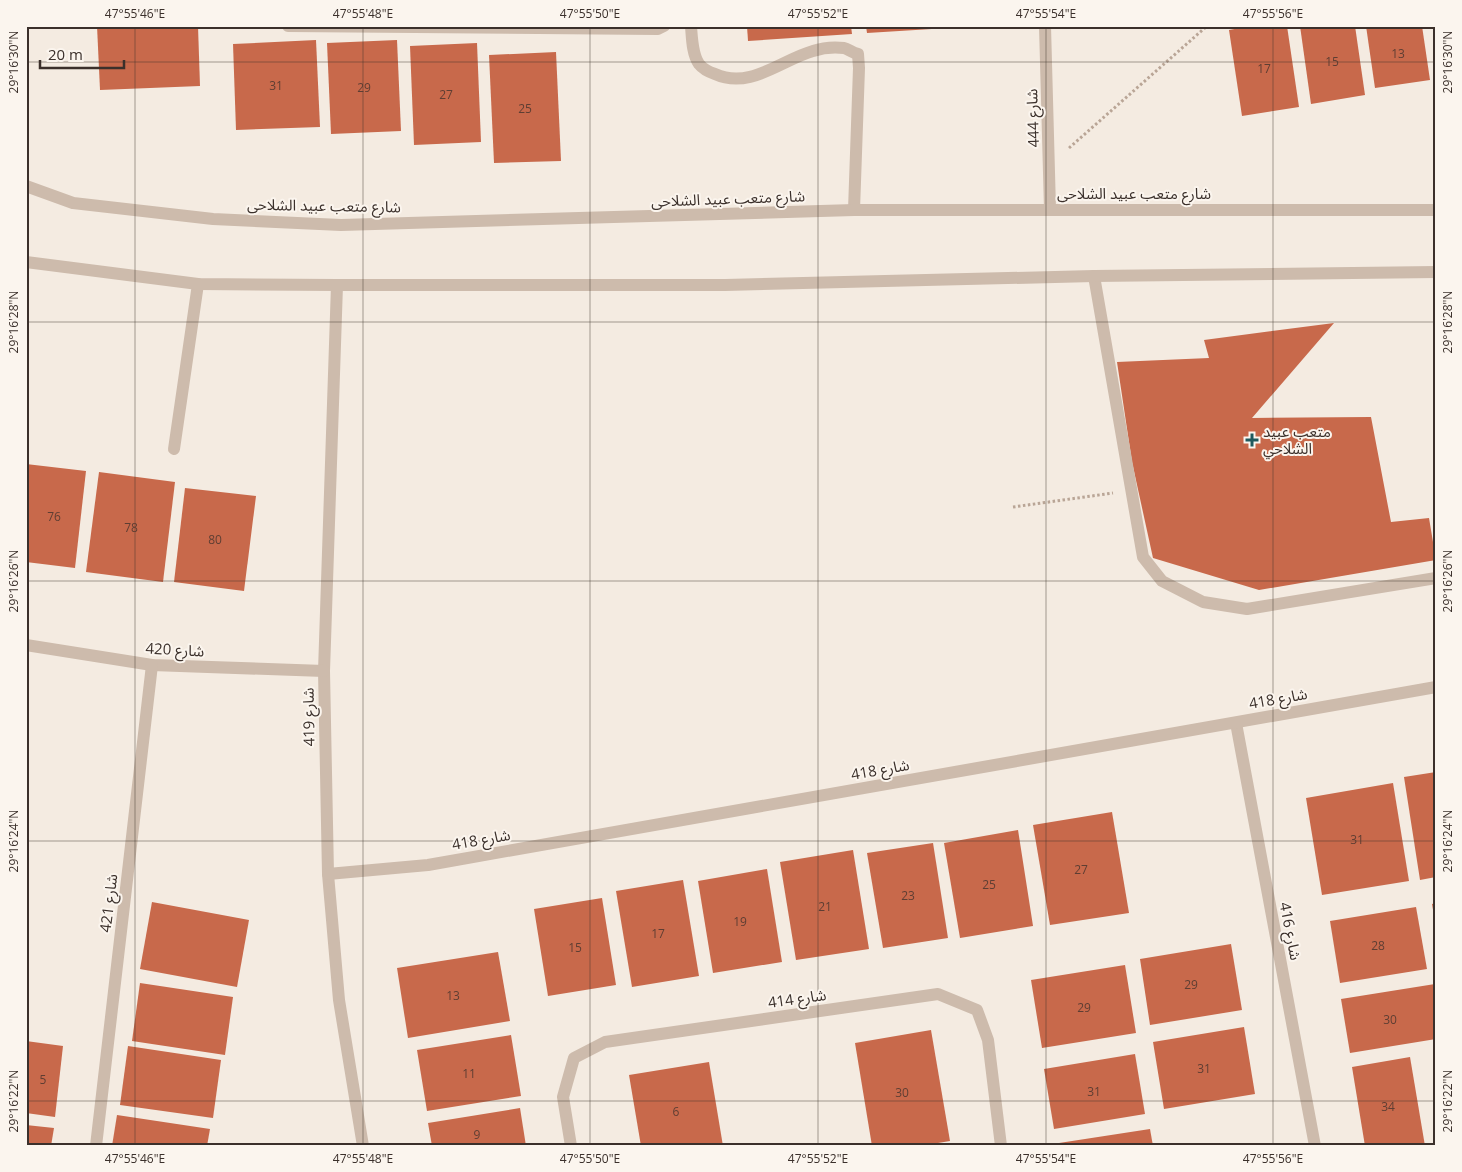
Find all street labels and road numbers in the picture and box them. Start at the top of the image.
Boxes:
street label: شارع 444 [1021,88,1046,148]
street label: شارع متعب عبيد الشلاحى [1057,183,1211,206]
street label: شارع متعب عبيد الشلاحى [651,185,806,214]
street label: شارع متعب عبيد الشلاحى [247,194,401,219]
street label: شارع 420 [145,637,205,664]
street label: شارع 418 [1247,683,1309,716]
street label: شارع 419 [297,687,322,747]
street label: شارع 418 [849,754,911,787]
street label: شارع 418 [450,824,512,857]
street label: شارع 421 [94,872,125,934]
street label: شارع 416 [1273,900,1306,963]
street label: شارع 414 [766,984,828,1015]

